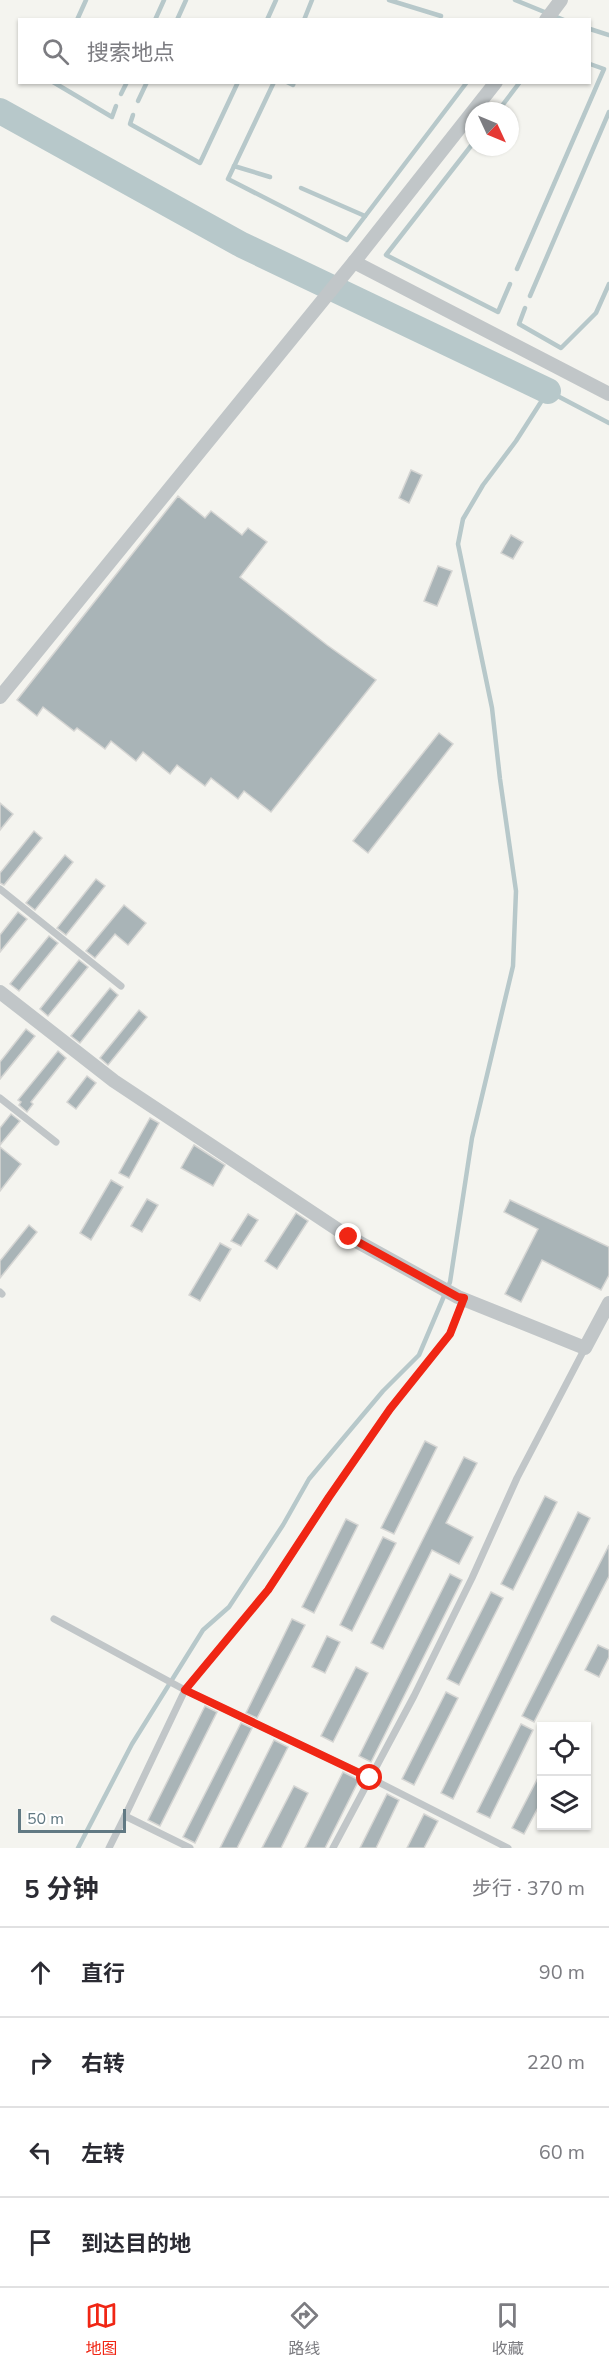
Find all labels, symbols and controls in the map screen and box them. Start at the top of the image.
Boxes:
search box [18,18,591,84]
icon: search [39,35,72,68]
text: 搜索地点 [87,38,175,68]
north arrow [465,102,519,156]
route end [335,1223,361,1249]
map controls [537,1722,591,1830]
button: locate [537,1722,591,1776]
route start [356,1764,382,1790]
button: layers [537,1776,591,1830]
scale bar [18,1806,126,1834]
text: 50 m [27,1808,64,1830]
text: 5 分钟 [24,1872,99,1907]
text: 步行 · 370 m [472,1875,585,1902]
icon: ahead [24,1956,57,1989]
text: 直行 [81,1959,125,1989]
text: 90 m [539,1959,585,1986]
icon: right [24,2046,57,2079]
text: 右转 [81,2049,125,2079]
text: 220 m [527,2049,585,2076]
icon: left [24,2136,57,2169]
text: 左转 [81,2139,125,2169]
text: 60 m [539,2139,585,2166]
icon: arrive [24,2226,57,2259]
text: 到达目的地 [81,2229,191,2259]
tab: 地图 [85,2299,118,2360]
tab: 路线 [288,2299,321,2360]
tab: 收藏 [491,2299,524,2360]

